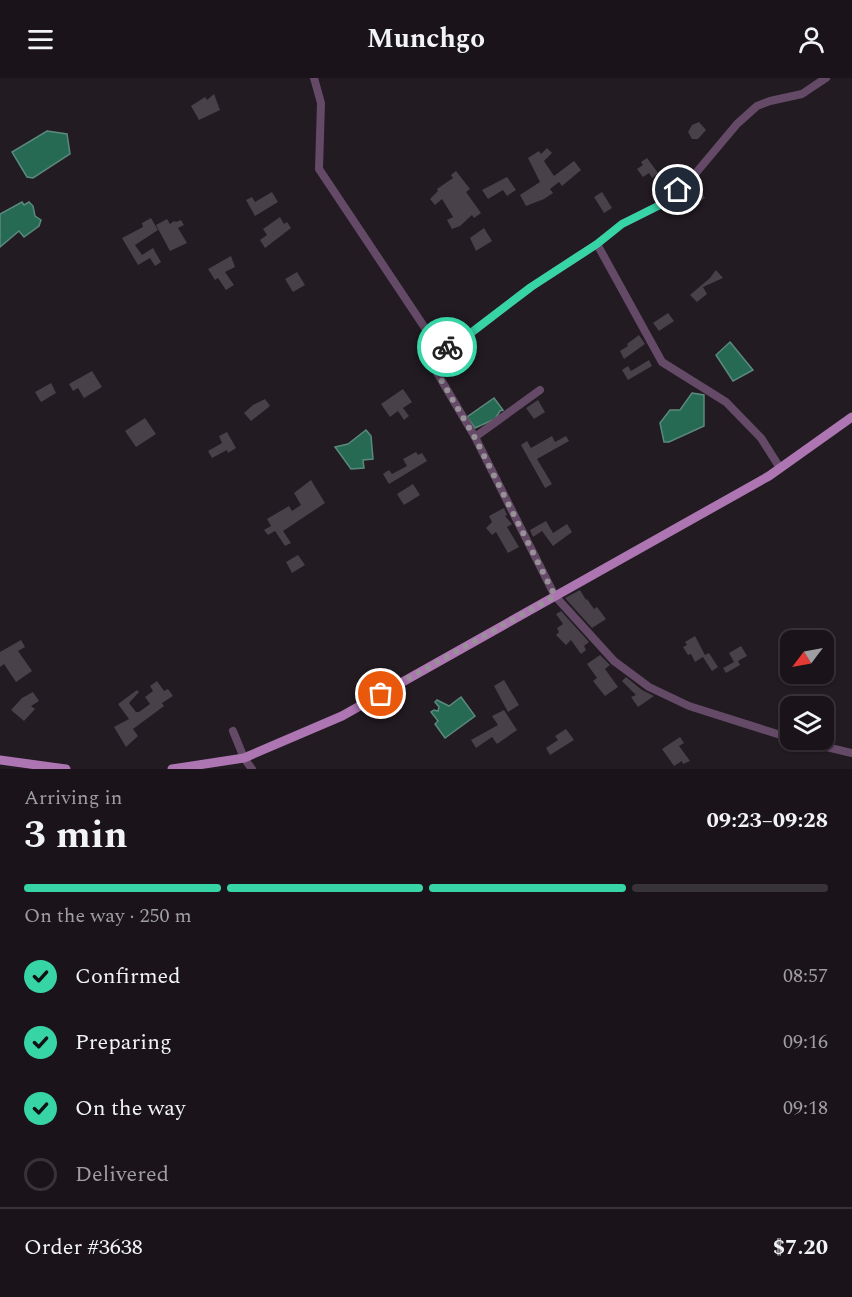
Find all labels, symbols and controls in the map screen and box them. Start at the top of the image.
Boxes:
text: Munchgo [367,18,485,60]
icon: menu [24,23,57,56]
icon: person [795,23,828,56]
pin [652,164,703,215]
icon: home [661,173,694,206]
courier [417,317,477,377]
icon: bike [431,331,464,364]
north arrow [780,630,834,684]
map controls [780,630,834,750]
pin [355,668,406,719]
icon: bag [364,677,397,710]
button: layers [780,696,834,750]
text: Arriving in [24,783,122,813]
text: 09:23–09:28 [706,804,828,837]
text: 3 min [24,806,128,865]
text: On the way · 250 m [24,901,192,931]
icon: check [24,960,57,993]
text: Confirmed [75,960,181,993]
text: 08:57 [783,961,828,991]
icon: check [24,1026,57,1059]
text: Preparing [75,1026,172,1059]
text: 09:16 [783,1027,828,1057]
icon: check [24,1092,57,1125]
text: On the way [75,1092,186,1125]
text: 09:18 [783,1093,828,1123]
text: Delivered [75,1158,169,1191]
text: Order #3638 [24,1231,143,1264]
text: $7.20 [773,1231,828,1264]

